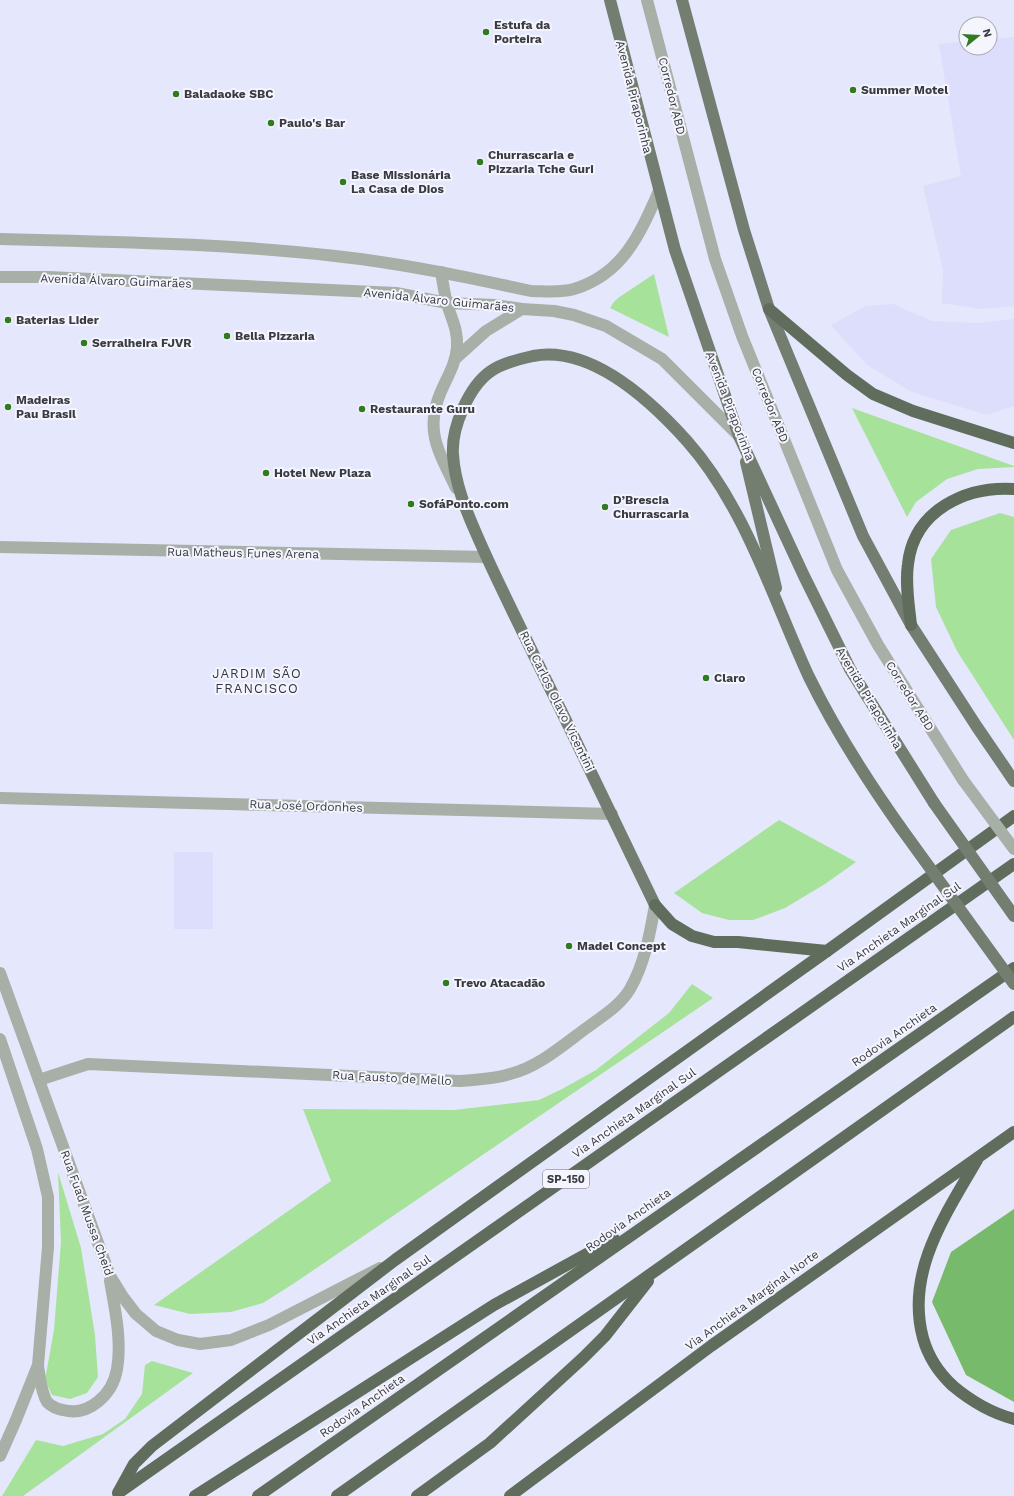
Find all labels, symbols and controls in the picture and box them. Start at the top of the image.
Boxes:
north arrow [958,16,998,56]
place label: Estufa da Porteira [494,18,550,46]
marker: Estufa da Porteira [481,27,491,37]
text: N [980,27,994,39]
street label: Avenida Piraporinha [613,39,655,155]
street label: Corredor ABD [656,56,688,136]
place label: Summer Motel [861,83,948,97]
marker: Summer Motel [848,85,858,95]
place label: Baladaoke SBC [184,87,273,101]
marker: Baladaoke SBC [171,89,181,99]
place label: Paulo's Bar [279,116,346,130]
marker: Paulo's Bar [266,118,276,128]
place label: Churrascaria e Pizzaria Tche Guri [488,148,594,176]
marker: Churrascaria e Pizzaria Tche Guri [475,157,485,167]
place label: Base Missionária La Casa de Dios [351,168,451,196]
marker: Base Missionária La Casa de Dios [338,177,348,187]
street label: Avenida Álvaro Guimarães [40,271,192,291]
street label: Avenida Álvaro Guimarães [363,285,515,315]
place label: Baterias Lider [16,313,100,327]
marker: Baterias Lider [3,315,13,325]
place label: Bella Pizzaria [235,329,315,343]
marker: Bella Pizzaria [222,331,232,341]
place label: Serralheira FJVR [92,336,192,350]
marker: Serralheira FJVR [79,338,89,348]
street label: Avenida Piraporinha [703,349,757,463]
street label: Corredor ABD [749,366,791,444]
place label: Madeiras Pau Brasil [16,393,76,421]
marker: Madeiras Pau Brasil [3,402,13,412]
place label: Restaurante Guru [370,402,475,416]
marker: Restaurante Guru [357,404,367,414]
place label: Hotel New Plaza [274,466,371,480]
marker: Hotel New Plaza [261,468,271,478]
place label: D’Brescia Churrascaria [613,493,689,521]
place label: SofáPonto.com [419,497,509,511]
marker: SofáPonto.com [406,499,416,509]
marker: D’Brescia Churrascaria [600,502,610,512]
street label: Rua Matheus Funes Arena [167,545,319,561]
street label: Rua Carlos Olavo Vicentini [517,629,597,773]
street label: Avenida Piraporinha [833,645,905,751]
street label: Corredor ABD [883,659,937,733]
district label: JARDIM SÃO FRANCISCO [212,666,302,696]
place label: Claro [714,671,745,685]
marker: Claro [701,673,711,683]
street label: Rua José Ordonhes [249,797,363,815]
street label: Via Anchieta Marginal Sul [835,879,964,975]
place label: Madel Concept [577,939,666,953]
marker: Madel Concept [564,941,574,951]
place label: Trevo Atacadão [454,976,545,990]
marker: Trevo Atacadão [441,978,451,988]
street label: Rodovia Anchieta [849,1000,939,1070]
street label: Via Anchieta Marginal Sul [570,1065,699,1161]
street label: Rua Fausto de Mello [332,1068,452,1088]
street label: Rua Fuad Mussa Cheid [58,1148,116,1278]
road number: SP-150 [543,1170,589,1188]
street label: Rodovia Anchieta [583,1185,673,1255]
street label: Via Anchieta Marginal Norte [683,1247,821,1353]
street label: Via Anchieta Marginal Sul [305,1252,434,1348]
street label: Rodovia Anchieta [317,1371,407,1441]

